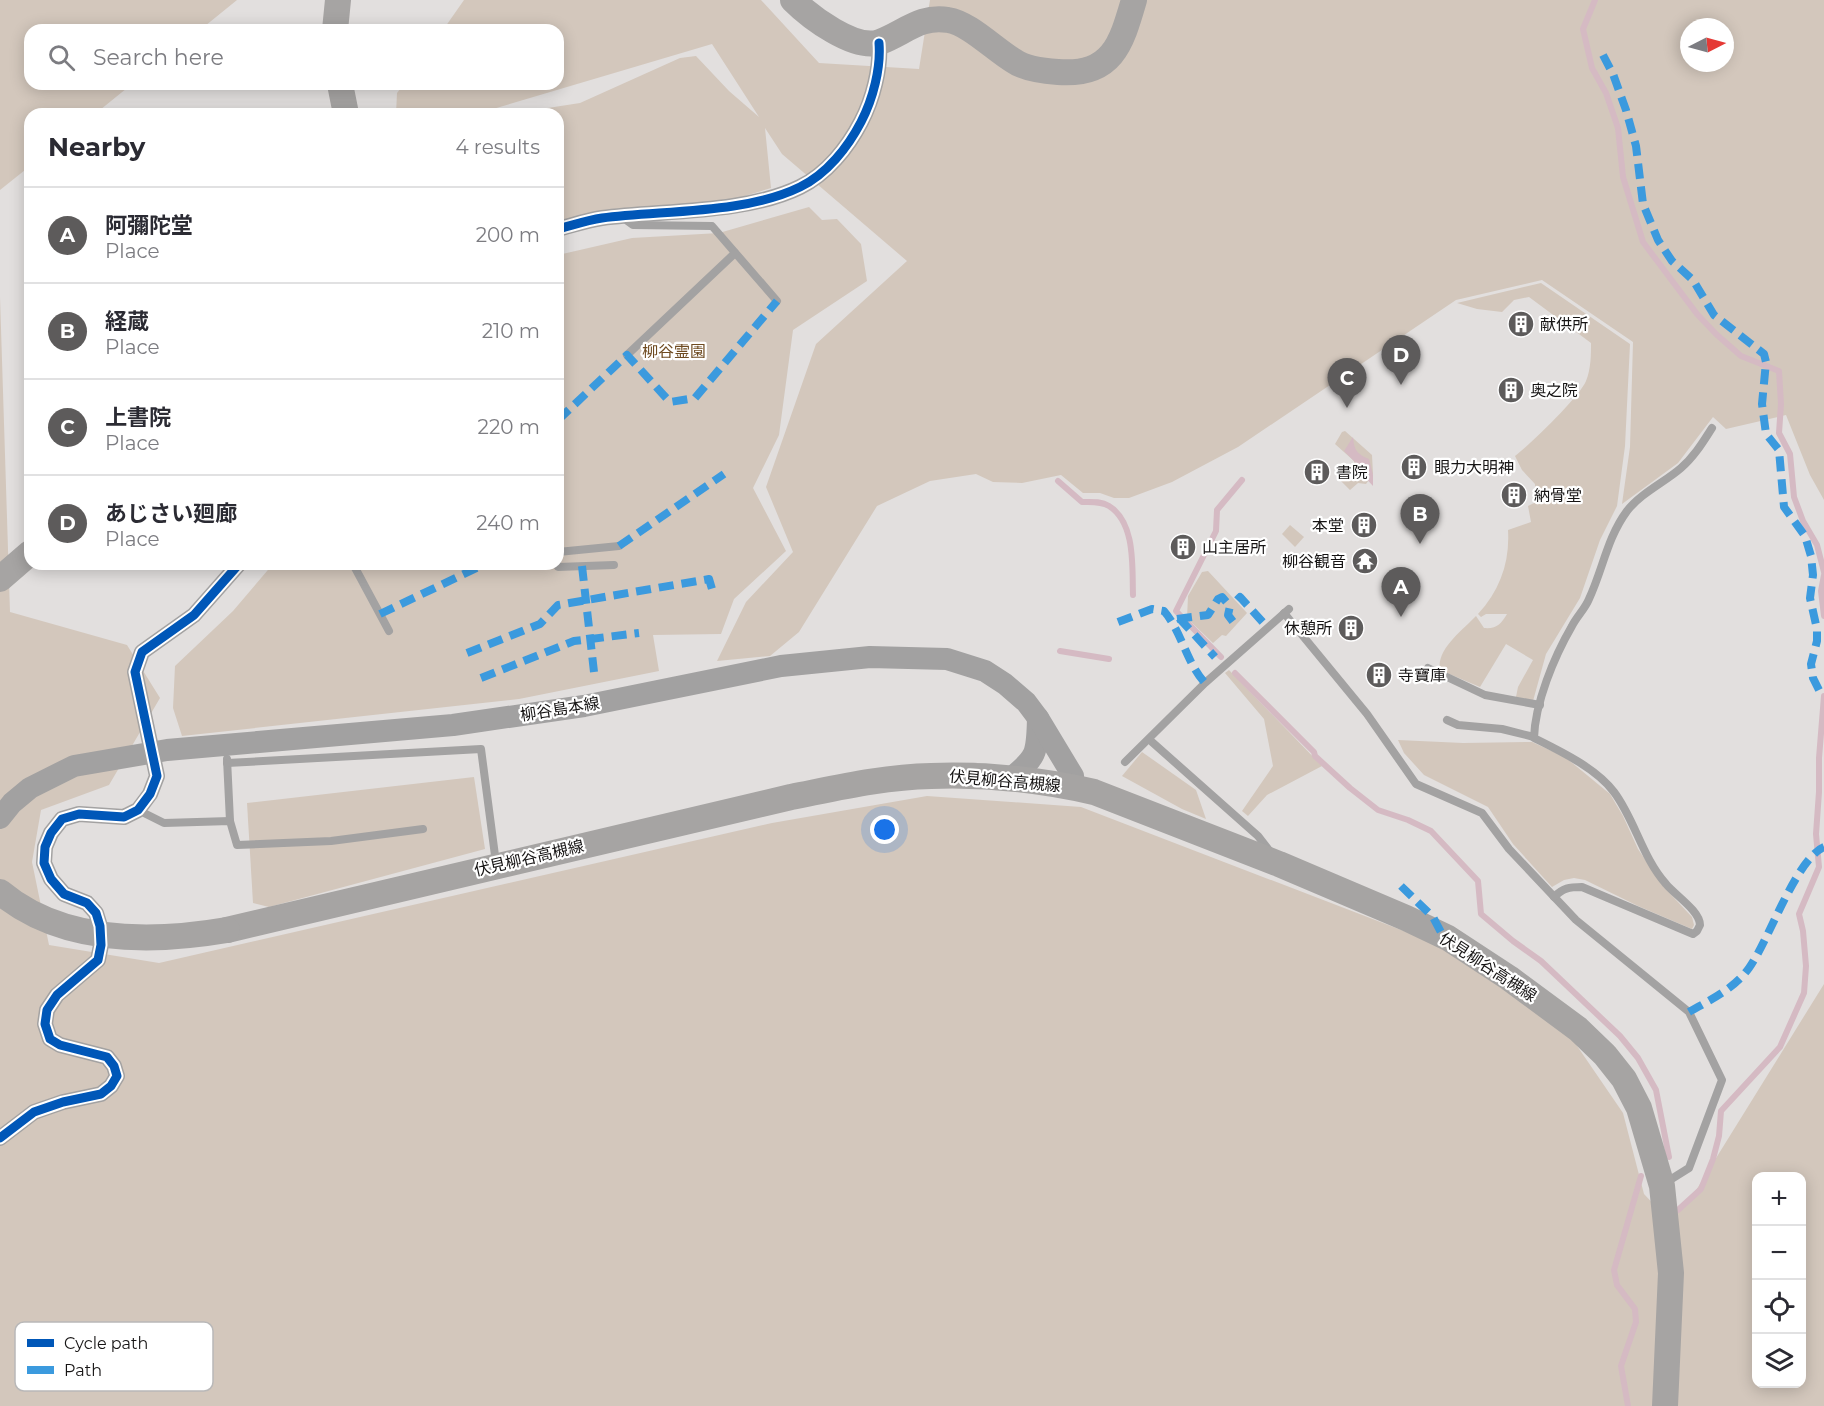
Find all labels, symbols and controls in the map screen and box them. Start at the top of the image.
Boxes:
north arrow [1680,18,1734,72]
search box [24,24,564,90]
icon: search [45,41,78,74]
text: Search here [93,44,224,71]
text: Nearby [48,131,145,163]
text: 4 results [455,135,540,159]
text: 阿彌陀堂 [105,212,193,239]
text: A [60,223,75,247]
text: 200 m [476,223,540,247]
text: Place [105,239,160,263]
text: 経蔵 [105,308,149,335]
building icon: 献供所 [1506,309,1536,339]
place label: 献供所 [1540,315,1588,334]
text: B [60,319,75,343]
text: 210 m [482,319,540,343]
text: Place [105,335,160,359]
pin: D [1382,336,1420,385]
park label: 柳谷霊園 [642,342,706,361]
pin: C [1328,358,1366,408]
building icon: 奥之院 [1496,375,1526,405]
place label: 奥之院 [1530,381,1578,400]
text: 上書院 [105,404,171,431]
text: C [60,415,75,439]
text: 220 m [478,415,540,439]
text: Place [105,431,160,455]
building icon: 眼力大明神 [1399,452,1429,482]
building icon: 書院 [1302,457,1332,487]
place label: 眼力大明神 [1434,458,1514,477]
place label: 書院 [1336,463,1368,482]
building icon: 納骨堂 [1499,480,1529,510]
place label: 納骨堂 [1534,486,1582,505]
pin: B [1400,494,1440,544]
text: あじさい廻廊 [105,500,237,527]
building icon: 本堂 [1349,510,1379,540]
text: D [59,511,76,535]
text: 240 m [476,511,540,535]
place label: 本堂 [1312,516,1344,535]
text: Place [105,527,160,551]
building icon: 山主居所 [1168,532,1198,562]
place label: 山主居所 [1202,538,1266,557]
temple icon: 柳谷観音 [1350,546,1380,576]
place label: 柳谷観音 [1282,552,1346,571]
pin: A [1382,568,1420,617]
building icon: 休憩所 [1336,613,1366,643]
place label: 休憩所 [1284,619,1332,638]
building icon: 寺寶庫 [1364,660,1394,690]
place label: 寺寶庫 [1398,666,1446,685]
street label: 柳谷島本線 [519,693,601,725]
street label: 伏見柳谷高槻線 [948,767,1062,795]
your location [870,815,899,844]
street label: 伏見柳谷高槻線 [472,836,586,880]
street label: 伏見柳谷高槻線 [1436,929,1540,1005]
map controls [1752,1172,1806,1388]
button: + [1752,1172,1806,1226]
button: − [1752,1226,1806,1280]
button: locate [1752,1280,1806,1334]
legend [15,1322,213,1391]
text: Cycle path [64,1334,148,1353]
button: layers [1752,1334,1806,1388]
text: Path [64,1361,102,1380]

